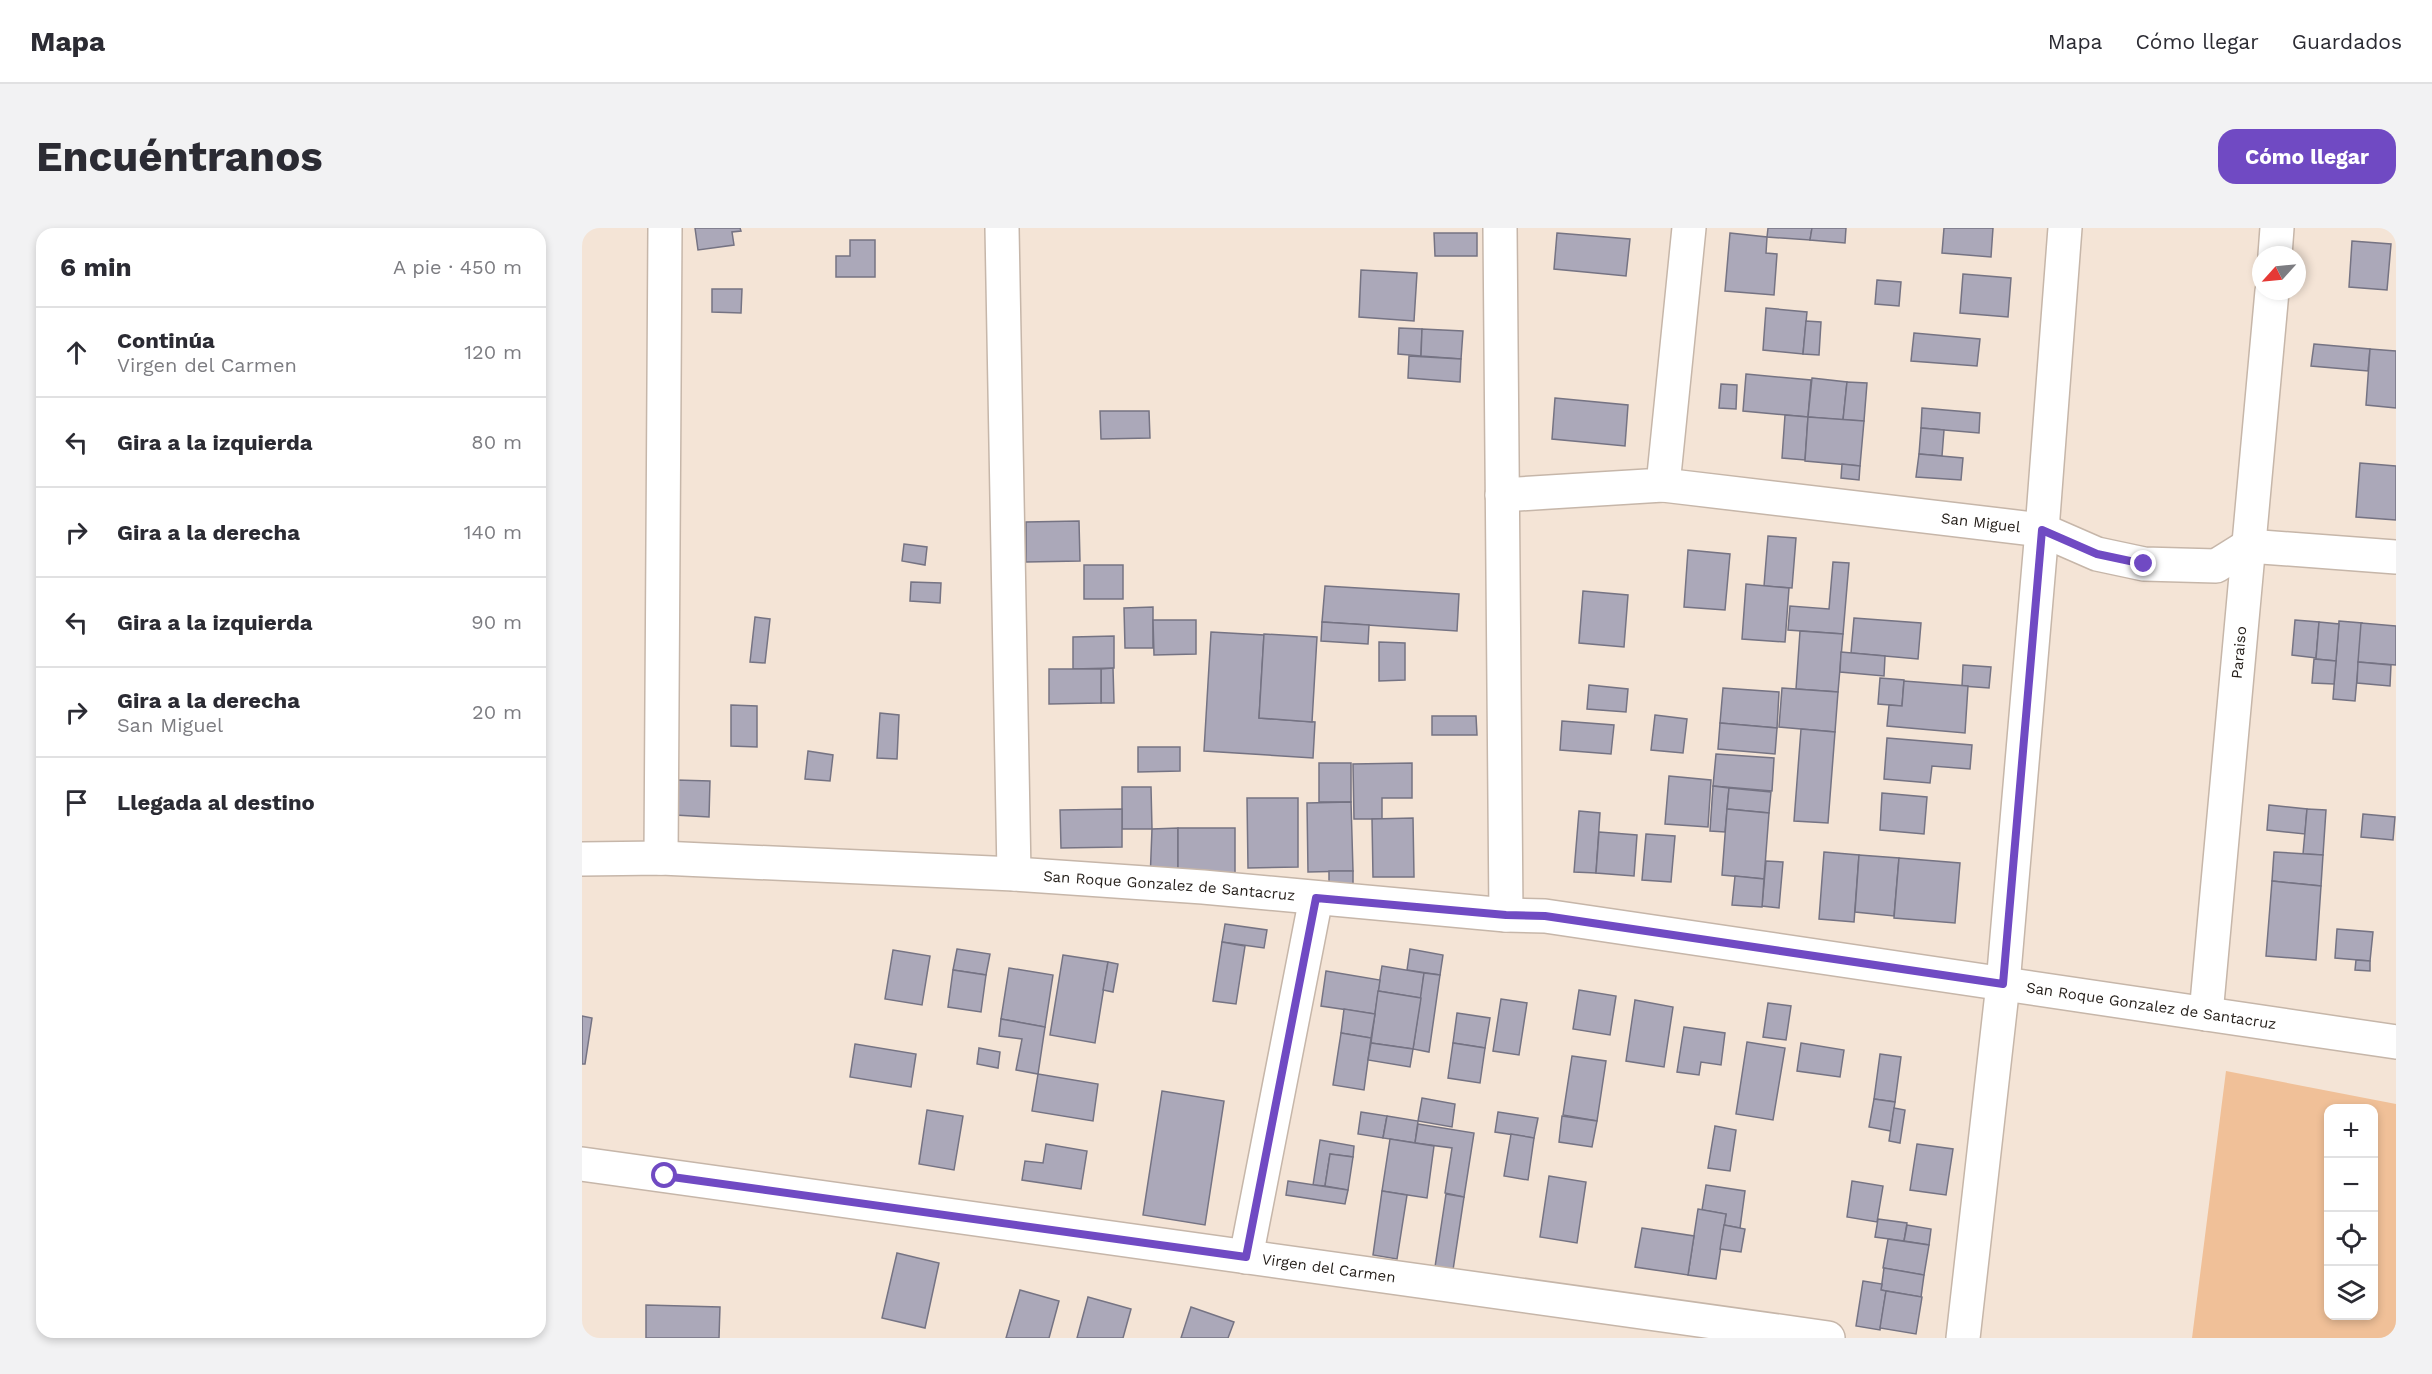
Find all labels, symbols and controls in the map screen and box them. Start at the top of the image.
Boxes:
text: Mapa [30,25,105,58]
text: Mapa [2048,29,2102,54]
text: Cómo llegar [2135,29,2259,54]
text: Guardados [2292,29,2402,54]
button: Cómo llegar [2218,129,2396,184]
text: Encuéntranos [36,132,323,181]
north arrow [2252,246,2306,300]
text: 6 min [60,252,132,282]
text: A pie · 450 m [393,255,522,279]
text: Continúa [117,328,215,353]
icon: ahead [60,336,93,369]
text: 120 m [464,340,522,364]
text: Virgen del Carmen [117,353,297,377]
icon: left [60,426,93,459]
text: Gira a la izquierda [117,430,313,455]
text: 80 m [471,430,522,454]
street label: San Miguel [1940,509,2022,536]
icon: right [60,516,93,549]
text: Gira a la derecha [117,520,300,545]
text: 140 m [464,520,522,544]
route end [2130,550,2156,576]
icon: left [60,606,93,639]
text: Gira a la izquierda [117,610,313,635]
text: 90 m [471,610,522,634]
street label: Paraiso [2228,625,2250,680]
text: Gira a la derecha [117,688,300,713]
icon: right [60,696,93,729]
text: 20 m [472,700,522,724]
text: San Miguel [117,713,223,737]
icon: arrive [60,786,93,819]
text: Llegada al destino [117,790,315,815]
street label: San Roque Gonzalez de Santacruz [1043,867,1296,904]
street label: San Roque Gonzalez de Santacruz [2025,978,2278,1033]
map controls [2324,1104,2378,1320]
button: + [2324,1104,2378,1158]
button: − [2324,1158,2378,1212]
route start [651,1162,677,1188]
button: locate [2324,1212,2378,1266]
street label: Virgen del Carmen [1261,1250,1397,1287]
button: layers [2324,1266,2378,1320]

